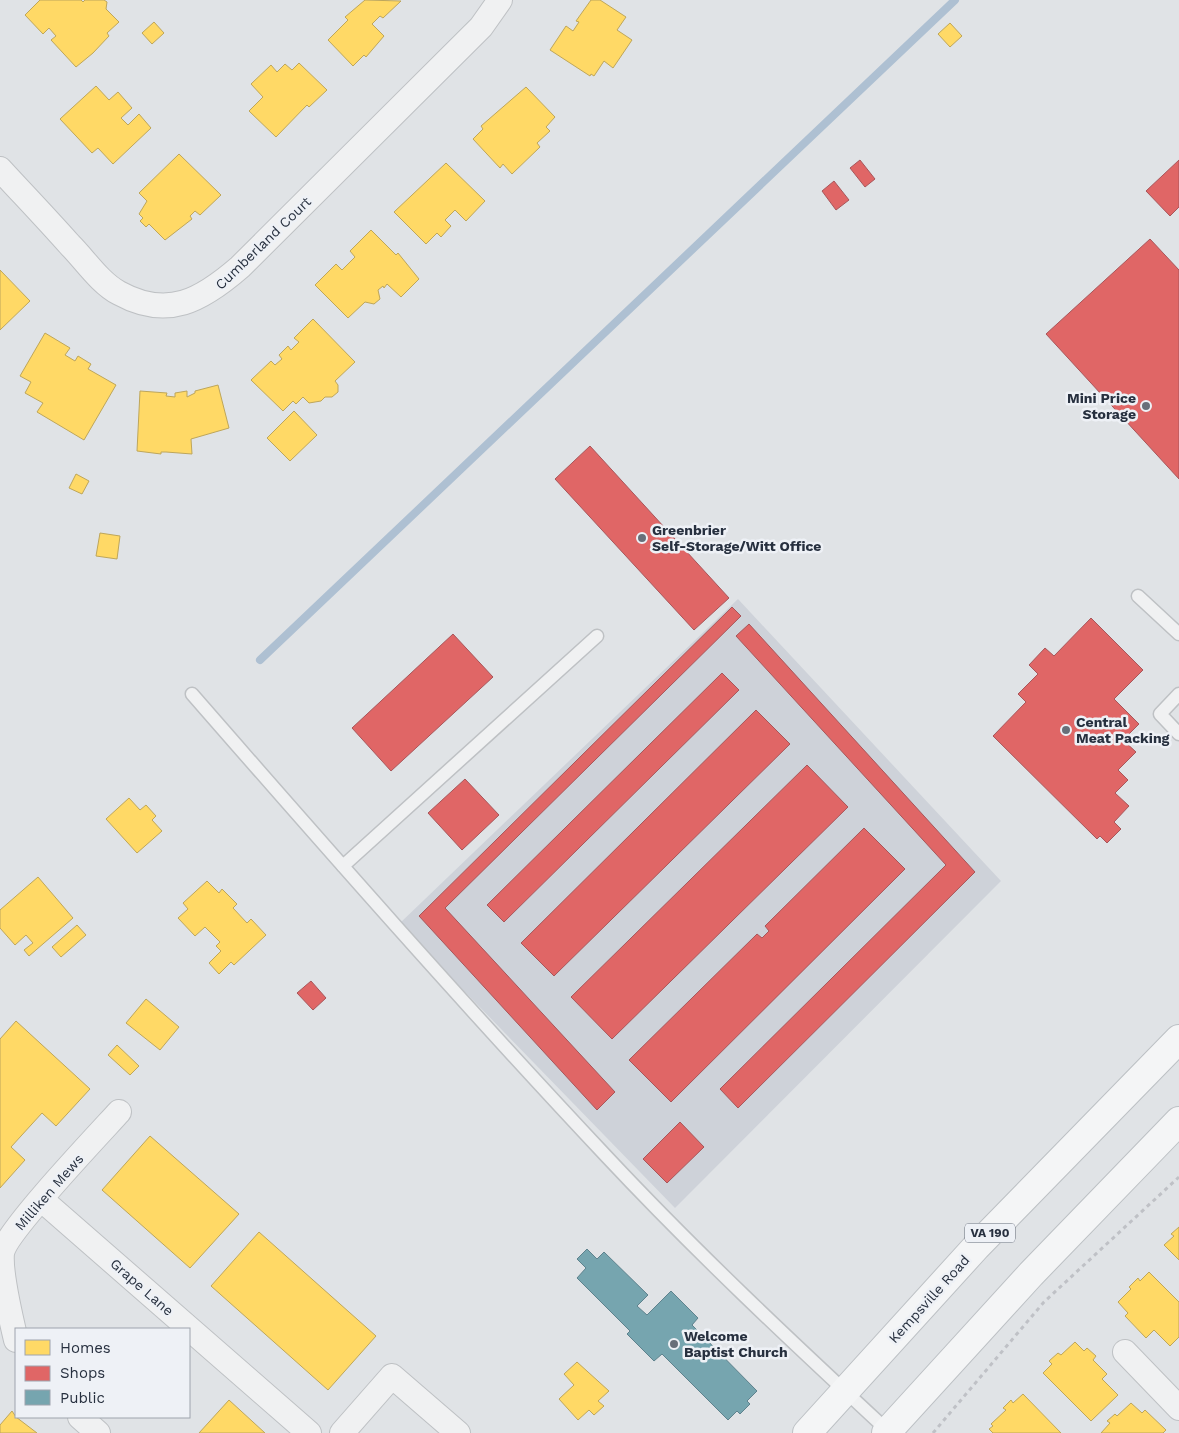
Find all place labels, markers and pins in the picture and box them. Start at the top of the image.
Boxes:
place label: Mini Price Storage [1067,390,1136,422]
marker: Mini Price Storage [1140,400,1152,412]
place label: Greenbrier Self-Storage/Witt Office [652,522,821,554]
marker: Greenbrier Self-Storage/Witt Office [636,532,648,544]
place label: Central Meat Packing [1076,714,1170,746]
marker: Central Meat Packing [1060,724,1072,736]
place label: Welcome Baptist Church [684,1328,788,1360]
marker: Welcome Baptist Church [668,1338,680,1350]

